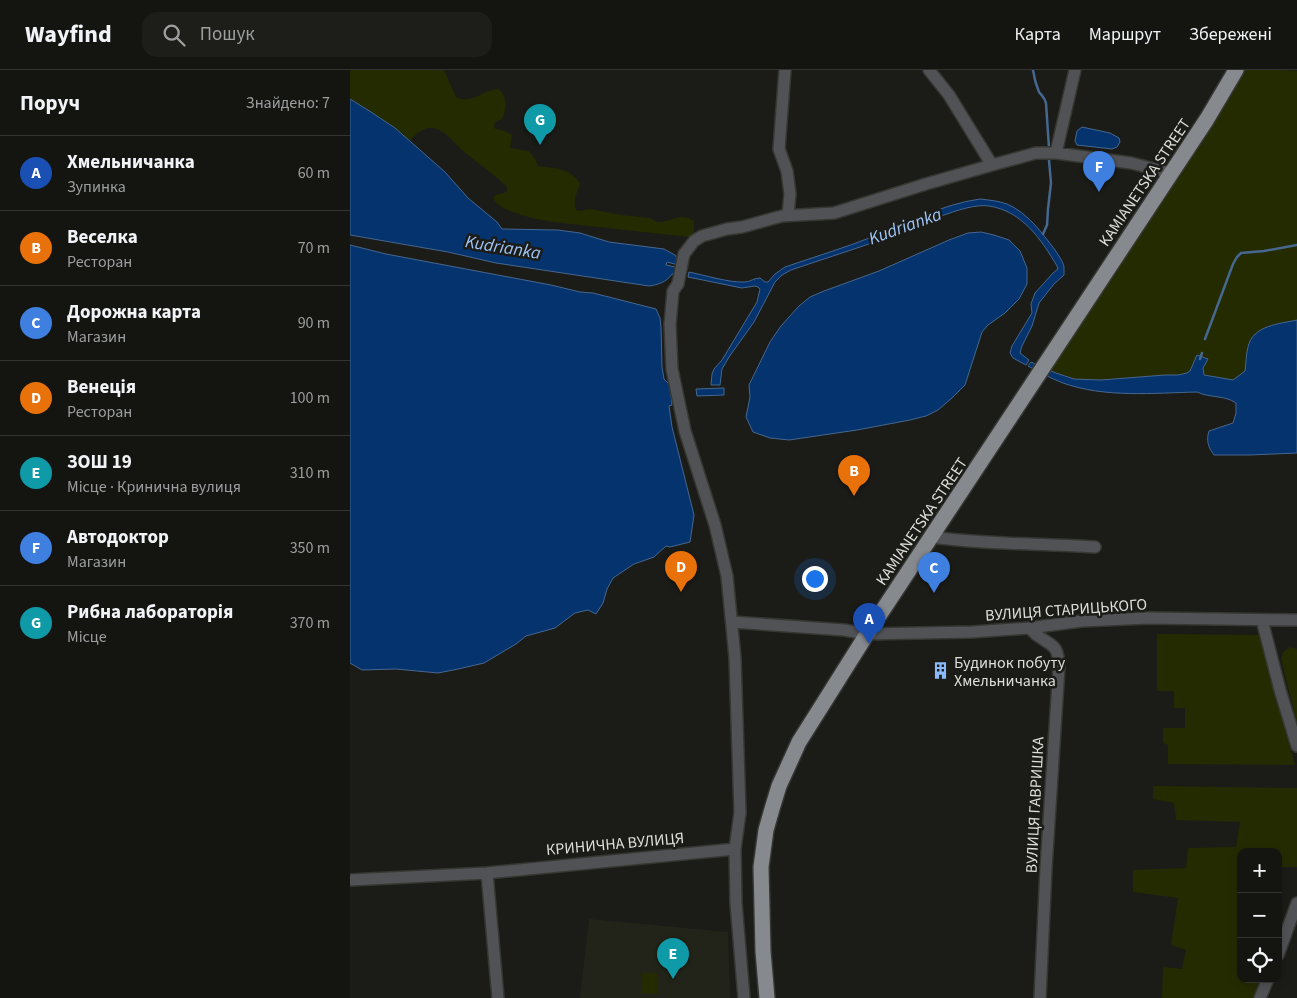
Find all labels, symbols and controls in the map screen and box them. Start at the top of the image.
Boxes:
search box [142,12,492,57]
text: Wayfind [25,17,112,52]
icon: search [160,21,188,49]
text: Пошук [200,21,255,48]
text: Карта [1015,22,1061,47]
text: Маршрут [1089,22,1161,47]
text: Збережені [1189,22,1272,47]
text: Поруч [20,88,80,118]
text: Знайдено: 7 [246,92,330,114]
pin: G [524,104,556,145]
street label: KAMIANETSKA STREET [1094,114,1196,251]
text: Хмельничанка [67,149,195,176]
pin: F [1083,151,1115,192]
text: A [31,162,41,184]
text: 60 m [298,162,330,184]
text: Зупинка [67,176,126,198]
water label: Kudrianka [865,202,946,251]
text: Веселка [67,224,138,251]
water label: Kudrianka [463,229,543,266]
text: B [31,237,41,259]
text: 70 m [298,237,330,259]
text: Ресторан [67,251,132,273]
text: Дорожна карта [67,299,201,326]
text: C [31,312,41,334]
text: 90 m [298,312,330,334]
text: Магазин [67,326,126,348]
text: Венеція [67,374,136,401]
text: D [31,387,41,409]
text: 100 m [290,387,330,409]
text: Ресторан [67,401,132,423]
text: ЗОШ 19 [67,449,132,476]
street label: KAMIANETSKA STREET [871,453,973,590]
pin: B [838,455,870,496]
text: E [32,462,40,484]
text: 310 m [290,462,330,484]
text: Місце · Кринична вулиця [67,476,241,498]
text: Автодоктор [67,524,169,551]
text: F [32,537,40,559]
text: 350 m [290,537,330,559]
text: Магазин [67,551,126,573]
pin: D [665,551,697,592]
pin: C [918,552,950,593]
your location [802,566,828,592]
street label: ВУЛИЦЯ СТАРИЦЬКОГО [984,593,1148,627]
text: Рибна лабораторія [67,599,233,626]
pin: A [853,603,885,644]
text: G [31,612,41,634]
text: 370 m [290,612,330,634]
text: Місце [67,626,107,648]
place label: Будинок побуту Хмельничанка [954,652,1066,692]
building icon: Будинок побуту Хмельничанка [930,661,950,681]
street label: ВУЛИЦЯ ГАВРИШКА [1020,736,1050,874]
street label: КРИНИЧНА ВУЛИЦЯ [545,827,685,861]
map controls [1237,848,1282,983]
button: + [1237,848,1282,893]
button: − [1237,893,1282,938]
pin: E [657,938,689,979]
button: locate [1237,938,1282,983]

